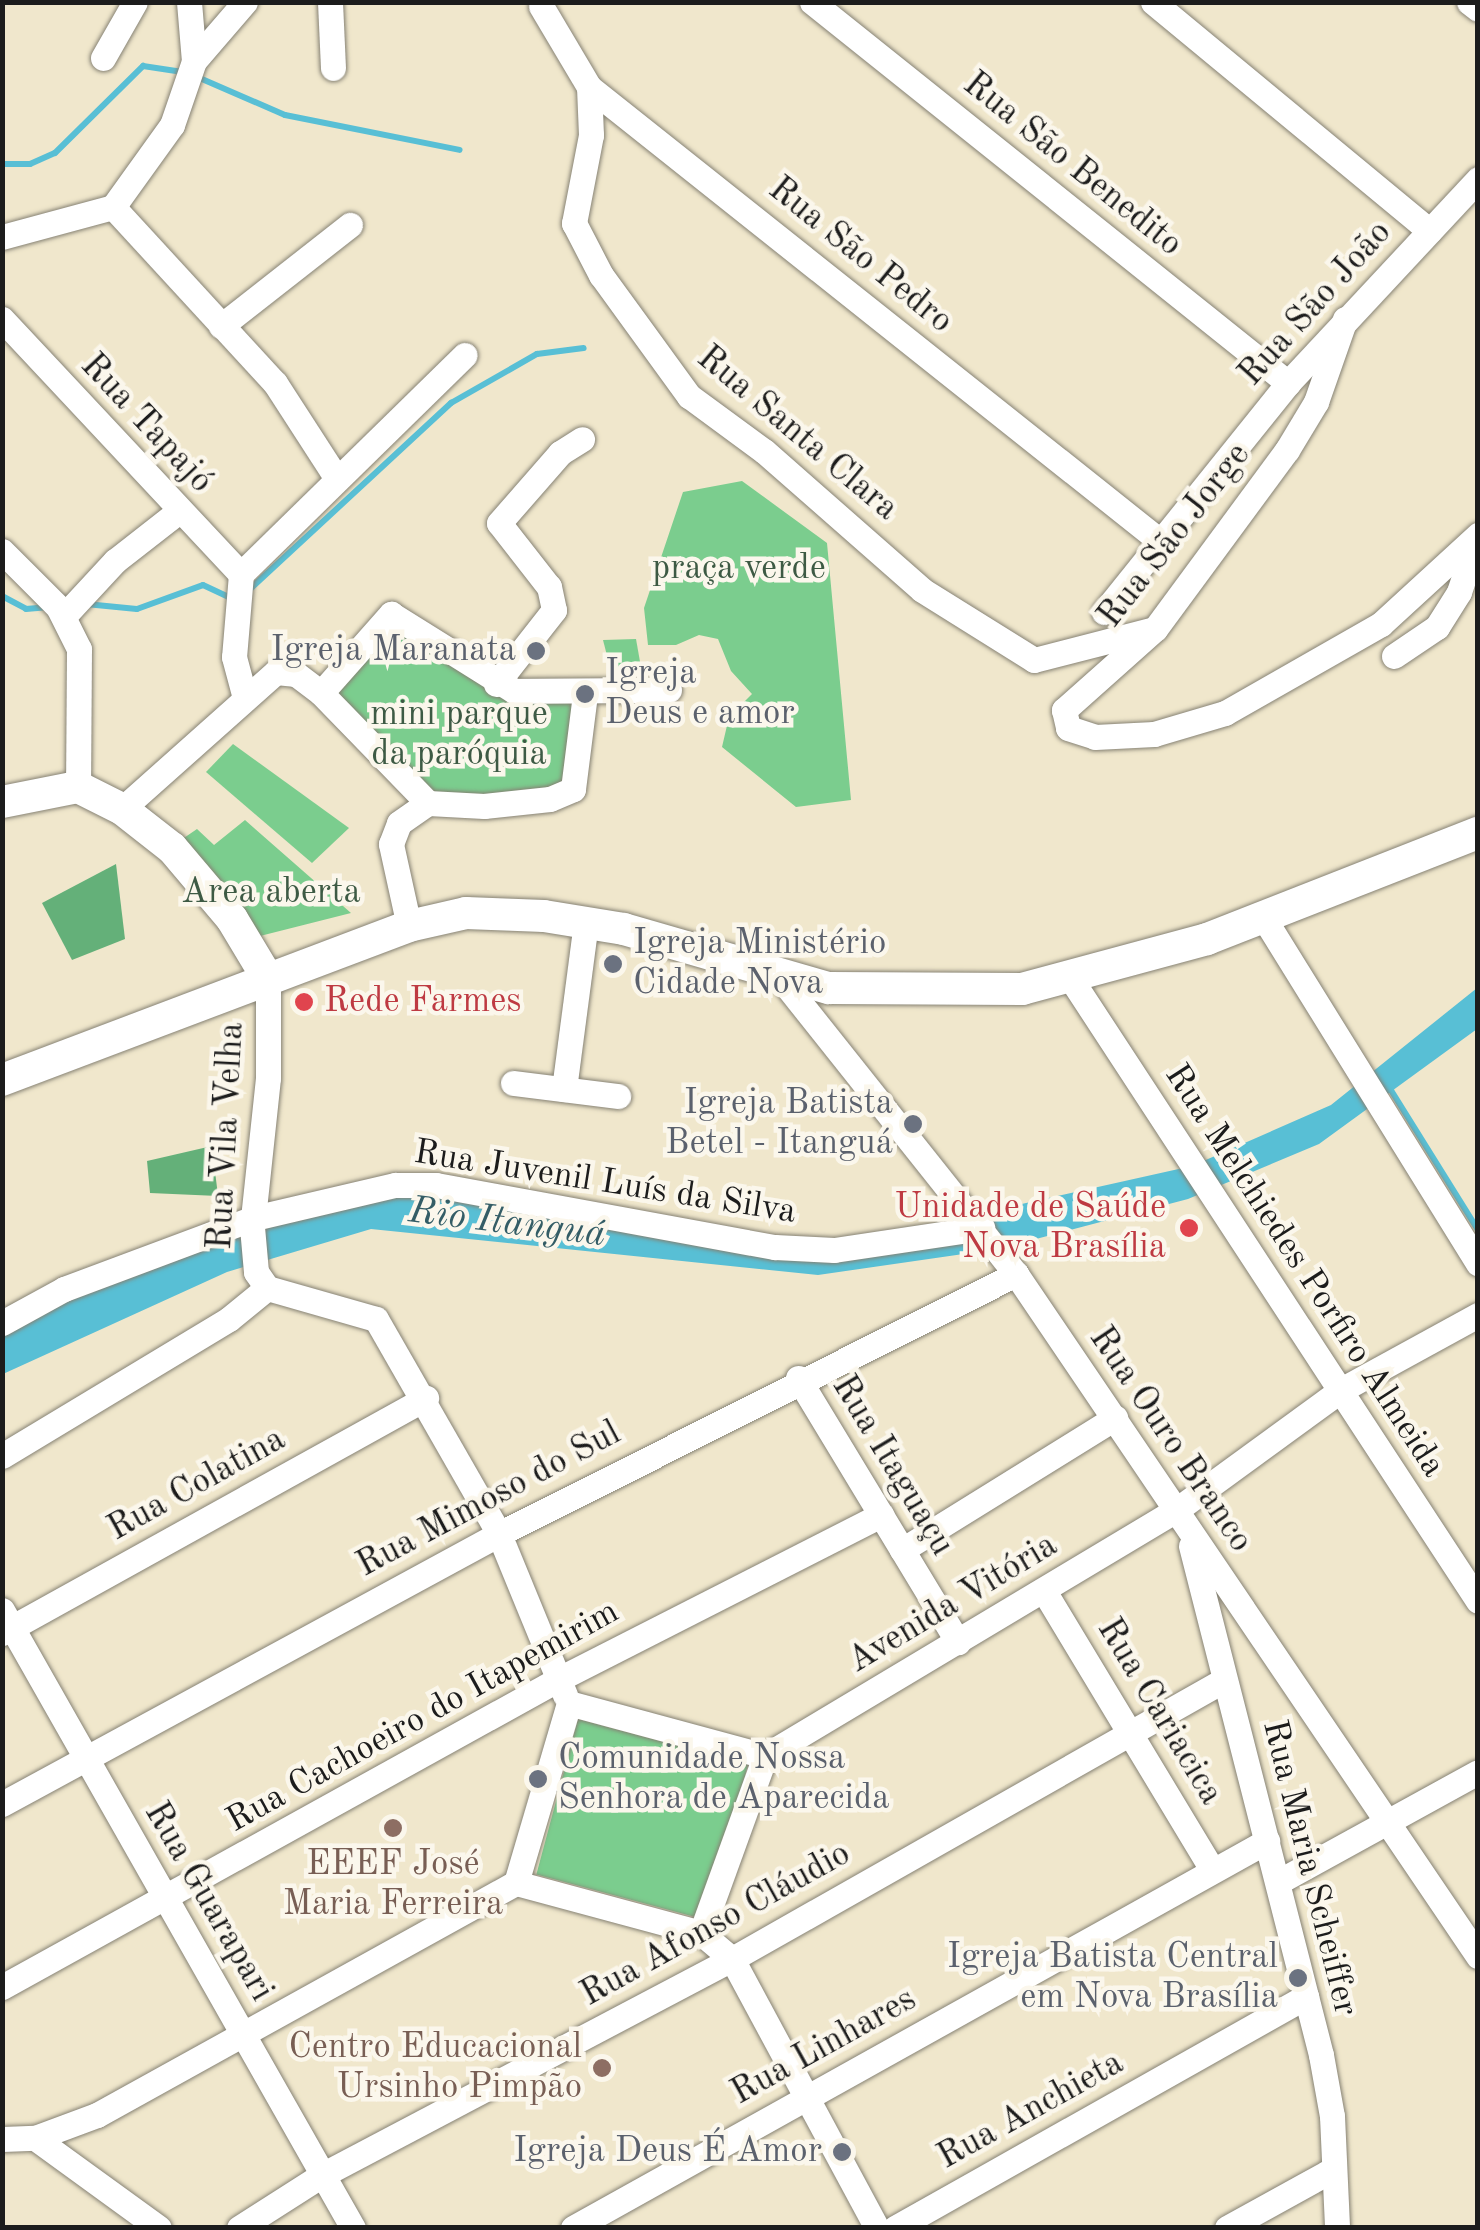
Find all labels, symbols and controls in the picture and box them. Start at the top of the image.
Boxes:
street label: Rua São Benedito [954,64,1190,266]
street label: Rua São Pedro [759,169,961,343]
street label: Rua São João [1231,213,1401,395]
street label: Rua Santa Clara [688,338,906,530]
street label: Rua Tapajó [71,346,221,502]
street label: Rua São Jorge [1090,435,1260,637]
park label: praça verde [652,548,826,590]
place label: Igreja Maranata [271,630,516,672]
marker: Igreja Maranata [525,640,547,662]
place label: Igreja Deus e amor [605,653,795,735]
marker: Igreja Deus e amor [574,683,596,705]
park label: mini parque da paróquia [370,694,548,776]
park label: Area aberta [181,872,361,914]
place label: Igreja Ministério Cidade Nova [633,923,886,1005]
marker: Igreja Ministério Cidade Nova [602,953,624,975]
place label: Rede Farmes [324,981,521,1023]
marker: Rede Farmes [293,991,315,1013]
street label: Rua Vila Velha [200,1021,254,1251]
street label: Rua Melchiedes Porfiro Almeida [1155,1057,1453,1485]
place label: Igreja Batista Betel - Itanguá [665,1083,893,1165]
marker: Igreja Batista Betel - Itanguá [902,1113,924,1135]
street label: Rua Juvenil Luís da Silva [411,1132,799,1234]
place label: Unidade de Saúde Nova Brasília [894,1187,1166,1269]
water label: Rio Itanguá [406,1189,608,1259]
marker: Unidade de Saúde Nova Brasília [1176,1215,1202,1241]
street label: Rua Ouro Branco [1079,1319,1261,1561]
street label: Rua Itaguaçu [822,1368,962,1564]
street label: Rua Mimoso do Sul [350,1413,628,1587]
street label: Rua Colatina [101,1419,293,1551]
street label: Avenida Vitória [841,1525,1065,1683]
street label: Rua Cachoeiro do Itapemirim [219,1591,627,1843]
street label: Rua Cariacica [1087,1611,1231,1813]
street label: Rua Maria Scheiffer [1252,1716,1366,2020]
place label: Comunidade Nossa Senhora de Aparecida [558,1738,890,1820]
marker: Comunidade Nossa Senhora de Aparecida [527,1768,549,1790]
street label: Rua Guarapari [134,1795,282,2009]
marker: EEEF José Maria Ferreira [382,1817,404,1839]
street label: Rua Afonso Cláudio [574,1833,858,2017]
place label: EEEF José Maria Ferreira [283,1844,503,1926]
place label: Igreja Batista Central em Nova Brasília [947,1937,1278,2019]
marker: Igreja Batista Central em Nova Brasília [1287,1967,1309,1989]
street label: Rua Linhares [724,1979,924,2115]
place label: Centro Educacional Ursinho Pimpão [288,2027,582,2109]
street label: Rua Anchieta [931,2043,1131,2179]
marker: Centro Educacional Ursinho Pimpão [591,2057,613,2079]
place label: Igreja Deus É Amor [513,2131,822,2173]
marker: Igreja Deus É Amor [831,2141,853,2163]

